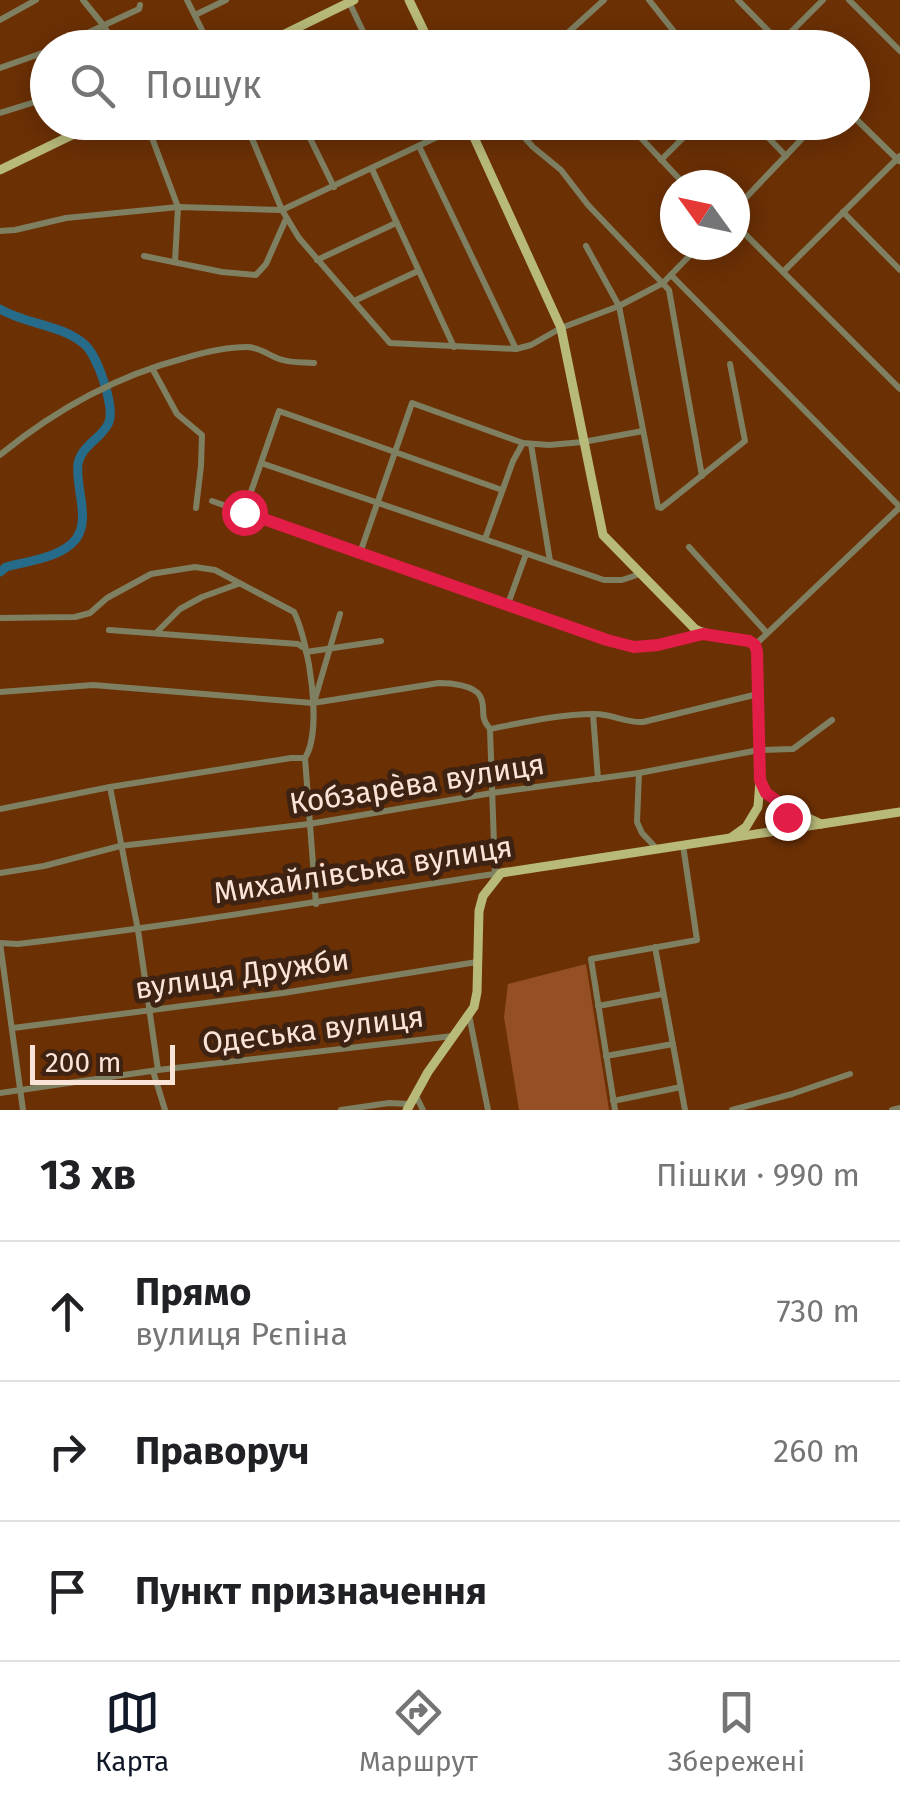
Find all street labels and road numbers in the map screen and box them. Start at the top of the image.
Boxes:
street label: Кобзарèва вулиця [287,746,547,822]
street label: Михайлівська вулиця [211,829,515,911]
street label: вулиця Дружби [133,941,351,1007]
street label: Одеська вулиця [200,999,426,1061]

